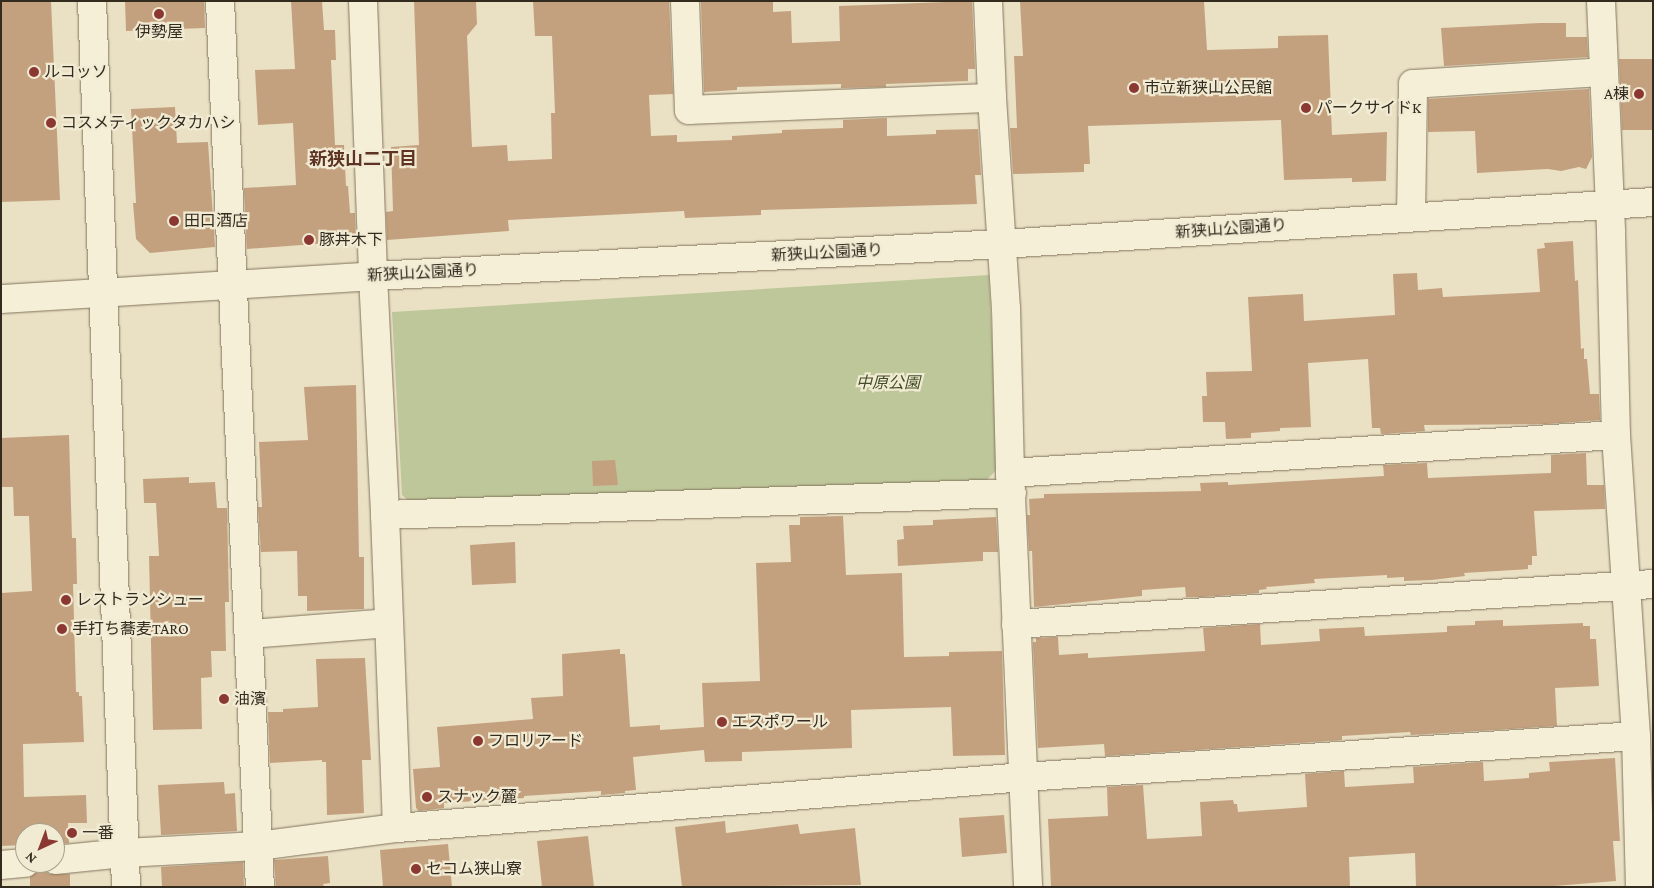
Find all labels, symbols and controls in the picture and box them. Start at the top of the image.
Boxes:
marker: 伊勢屋 [153,8,165,20]
place label: 伊勢屋 [135,22,183,42]
place label: ルコッソ [44,62,108,82]
marker: ルコッソ [28,66,40,78]
place label: 市立新狭山公民館 [1144,78,1272,98]
marker: 市立新狭山公民館 [1128,82,1140,94]
place label: A棟 [1604,84,1629,104]
marker: A棟 [1633,88,1645,100]
place label: パークサイドK [1316,98,1421,118]
marker: パークサイドK [1300,102,1312,114]
place label: コスメティックタカハシ [61,113,237,133]
marker: コスメティックタカハシ [45,117,57,129]
district label: 新狭山二丁目 [309,148,417,170]
place label: 田口酒店 [184,211,248,231]
marker: 田口酒店 [168,215,180,227]
street label: 新狭山公園通り [1174,216,1288,242]
place label: 豚丼木下 [319,230,383,250]
marker: 豚丼木下 [303,234,315,246]
street label: 新狭山公園通り [771,240,883,266]
street label: 新狭山公園通り [367,260,479,286]
park label: 中原公園 [856,373,920,393]
place label: レストランシュー [76,590,204,610]
marker: レストランシュー [60,594,72,606]
place label: 手打ち蕎麦TARO [72,619,189,639]
marker: 手打ち蕎麦TARO [56,623,68,635]
place label: 油濱 [234,689,266,709]
marker: 油濱 [218,693,230,705]
place label: エスポワール [732,712,828,732]
marker: エスポワール [716,716,728,728]
place label: フロリアード [488,731,583,751]
marker: フロリアード [472,735,484,747]
place label: スナック麓 [437,787,517,807]
marker: スナック麓 [421,791,433,803]
north arrow [15,823,65,873]
place label: 一番 [82,823,114,843]
marker: 一番 [66,827,78,839]
text: N [22,849,39,867]
place label: セコム狭山寮 [426,859,522,879]
marker: セコム狭山寮 [410,863,422,875]

